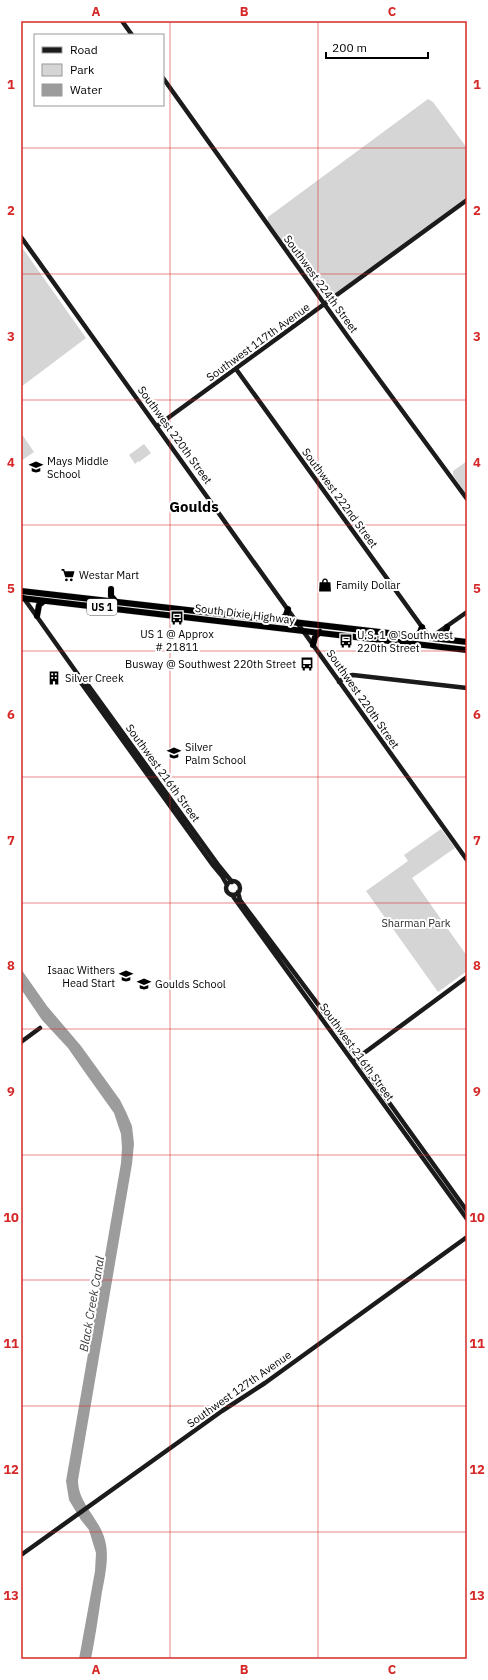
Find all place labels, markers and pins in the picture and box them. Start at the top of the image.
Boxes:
place label: Mays Middle School [47,454,109,481]
school or university icon: Mays Middle School [28,459,44,475]
supermarket icon: Westar Mart [60,567,76,583]
place label: Westar Mart [79,568,139,582]
shop icon: Family Dollar [317,577,333,593]
place label: Family Dollar [336,578,400,592]
bus stop icon: US 1 @ Approx # 21811 [169,610,185,626]
place label: US 1 @ Approx # 21811 [140,627,214,654]
place label: U.S. 1 @ Southwest 220th Street [357,628,453,655]
bus stop icon: U.S. 1 @ Southwest 220th Street [338,633,354,649]
bus stop icon: Busway @ Southwest 220th Street [299,656,315,672]
place label: Busway @ Southwest 220th Street [125,657,296,671]
building icon: Silver Creek [46,670,62,686]
place label: Silver Creek [65,671,124,685]
place label: Silver Palm School [185,740,246,767]
school or university icon: Silver Palm School [166,745,182,761]
place label: Isaac Withers Head Start [47,963,115,990]
school or university icon: Isaac Withers Head Start [118,968,134,984]
school or university icon: Goulds School [136,976,152,992]
place label: Goulds School [155,977,226,991]

